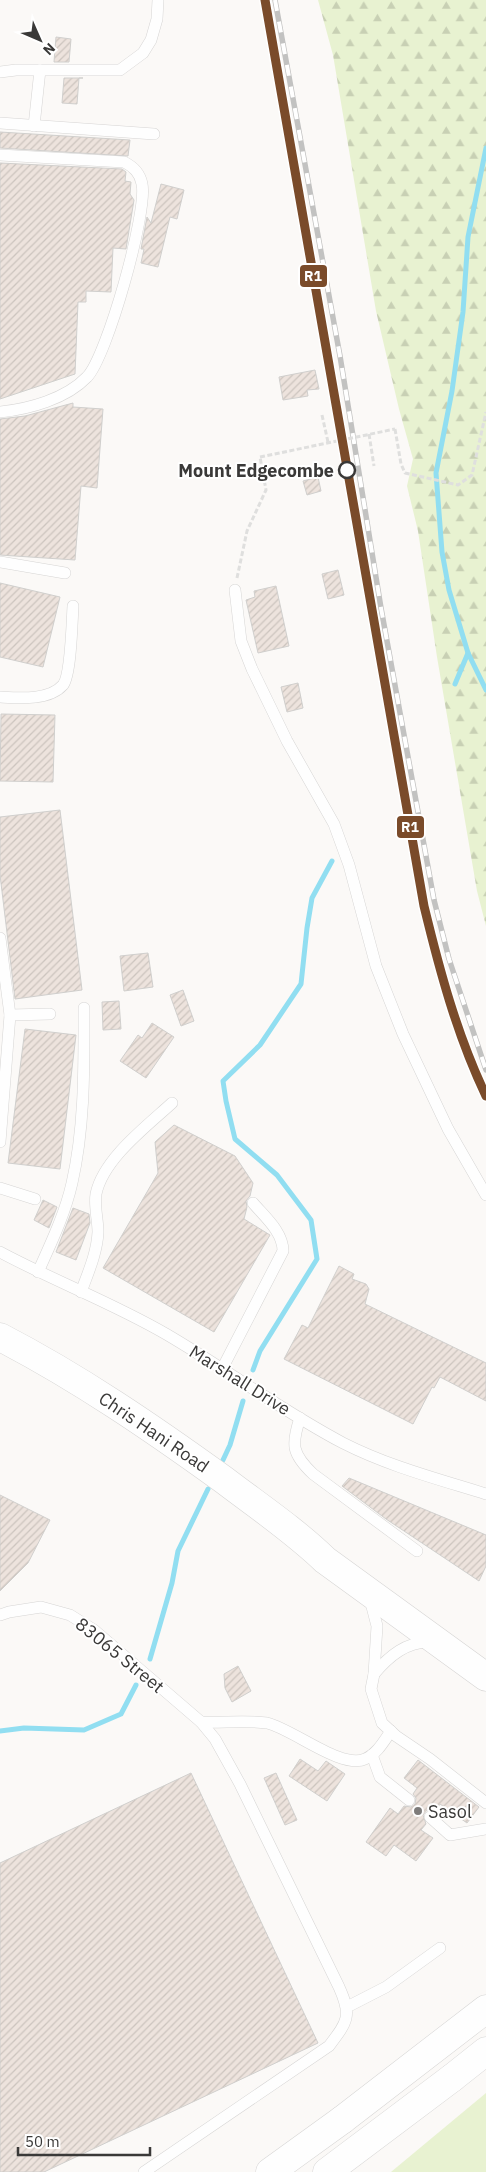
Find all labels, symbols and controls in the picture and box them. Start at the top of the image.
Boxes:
north arrow [15,15,65,65]
text: N [39,39,59,59]
line badge: R1 [299,264,328,288]
text: R1 [304,267,323,285]
place label: Mount Edgecombe [178,459,334,482]
marker: Mount Edgecombe [338,461,356,479]
line badge: R1 [396,815,425,839]
text: R1 [401,818,420,836]
street label: Marshall Drive [185,1340,295,1420]
street label: Chris Hani Road [94,1387,214,1477]
street label: 83065 Street [71,1612,169,1698]
place label: Sasol [428,1800,472,1823]
marker: Sasol [412,1805,424,1817]
scale bar [18,2124,150,2156]
text: 50 m [25,2132,60,2151]

